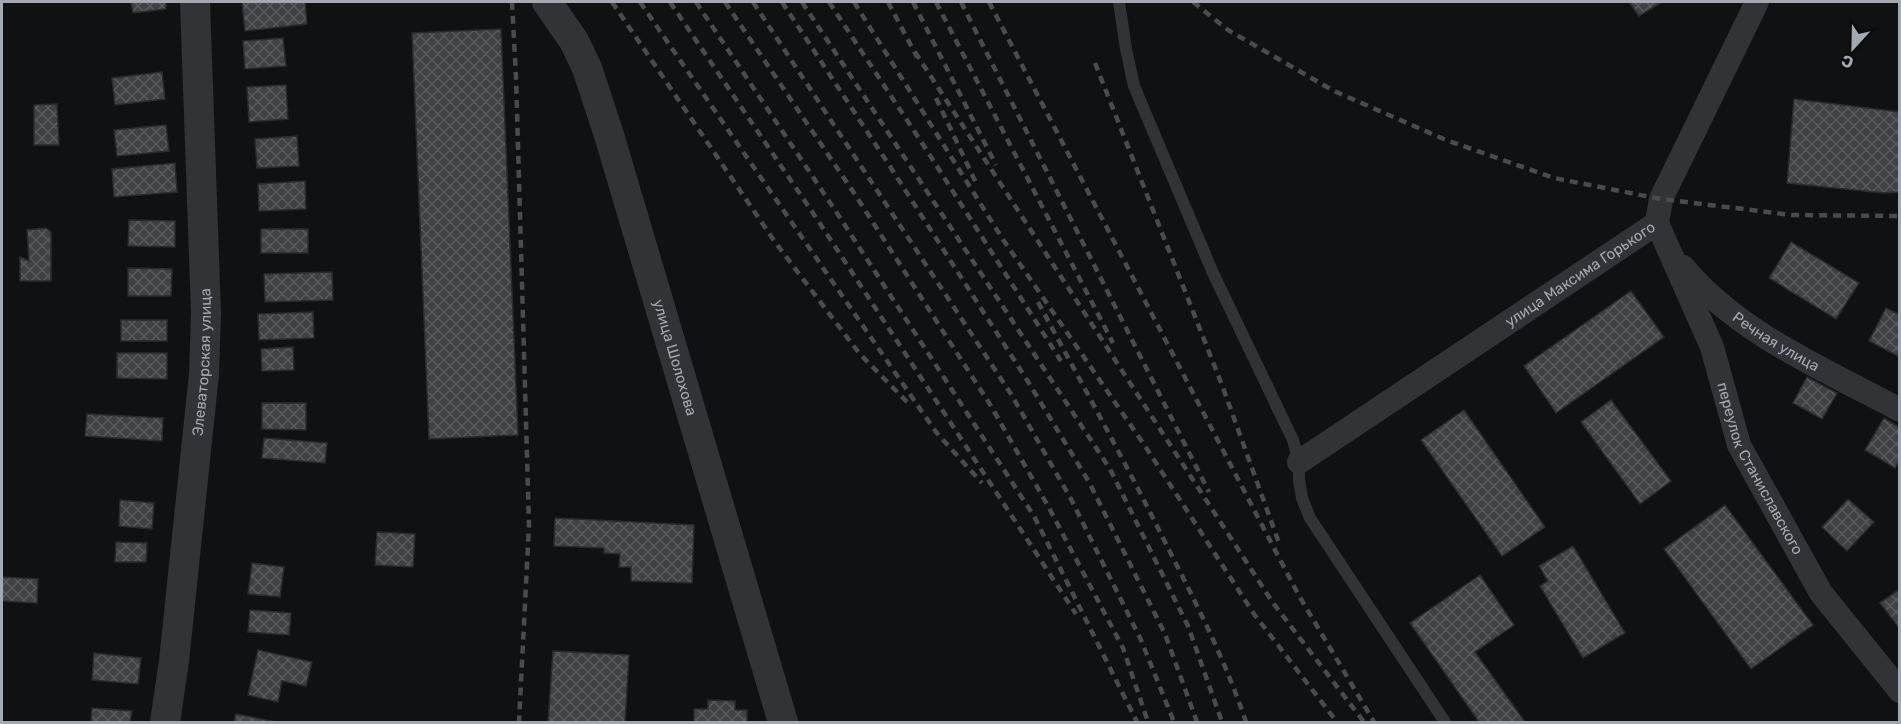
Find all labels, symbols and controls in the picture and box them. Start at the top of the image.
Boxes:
north arrow [1823,18,1883,78]
text: С [1839,51,1856,72]
street label: улица Максима Горького [1502,218,1659,331]
street label: Элеваторская улица [189,288,215,437]
street label: улица Шолохова [649,297,701,418]
street label: Речная улица [1729,308,1822,375]
street label: переулок Станиславского [1713,380,1807,558]

